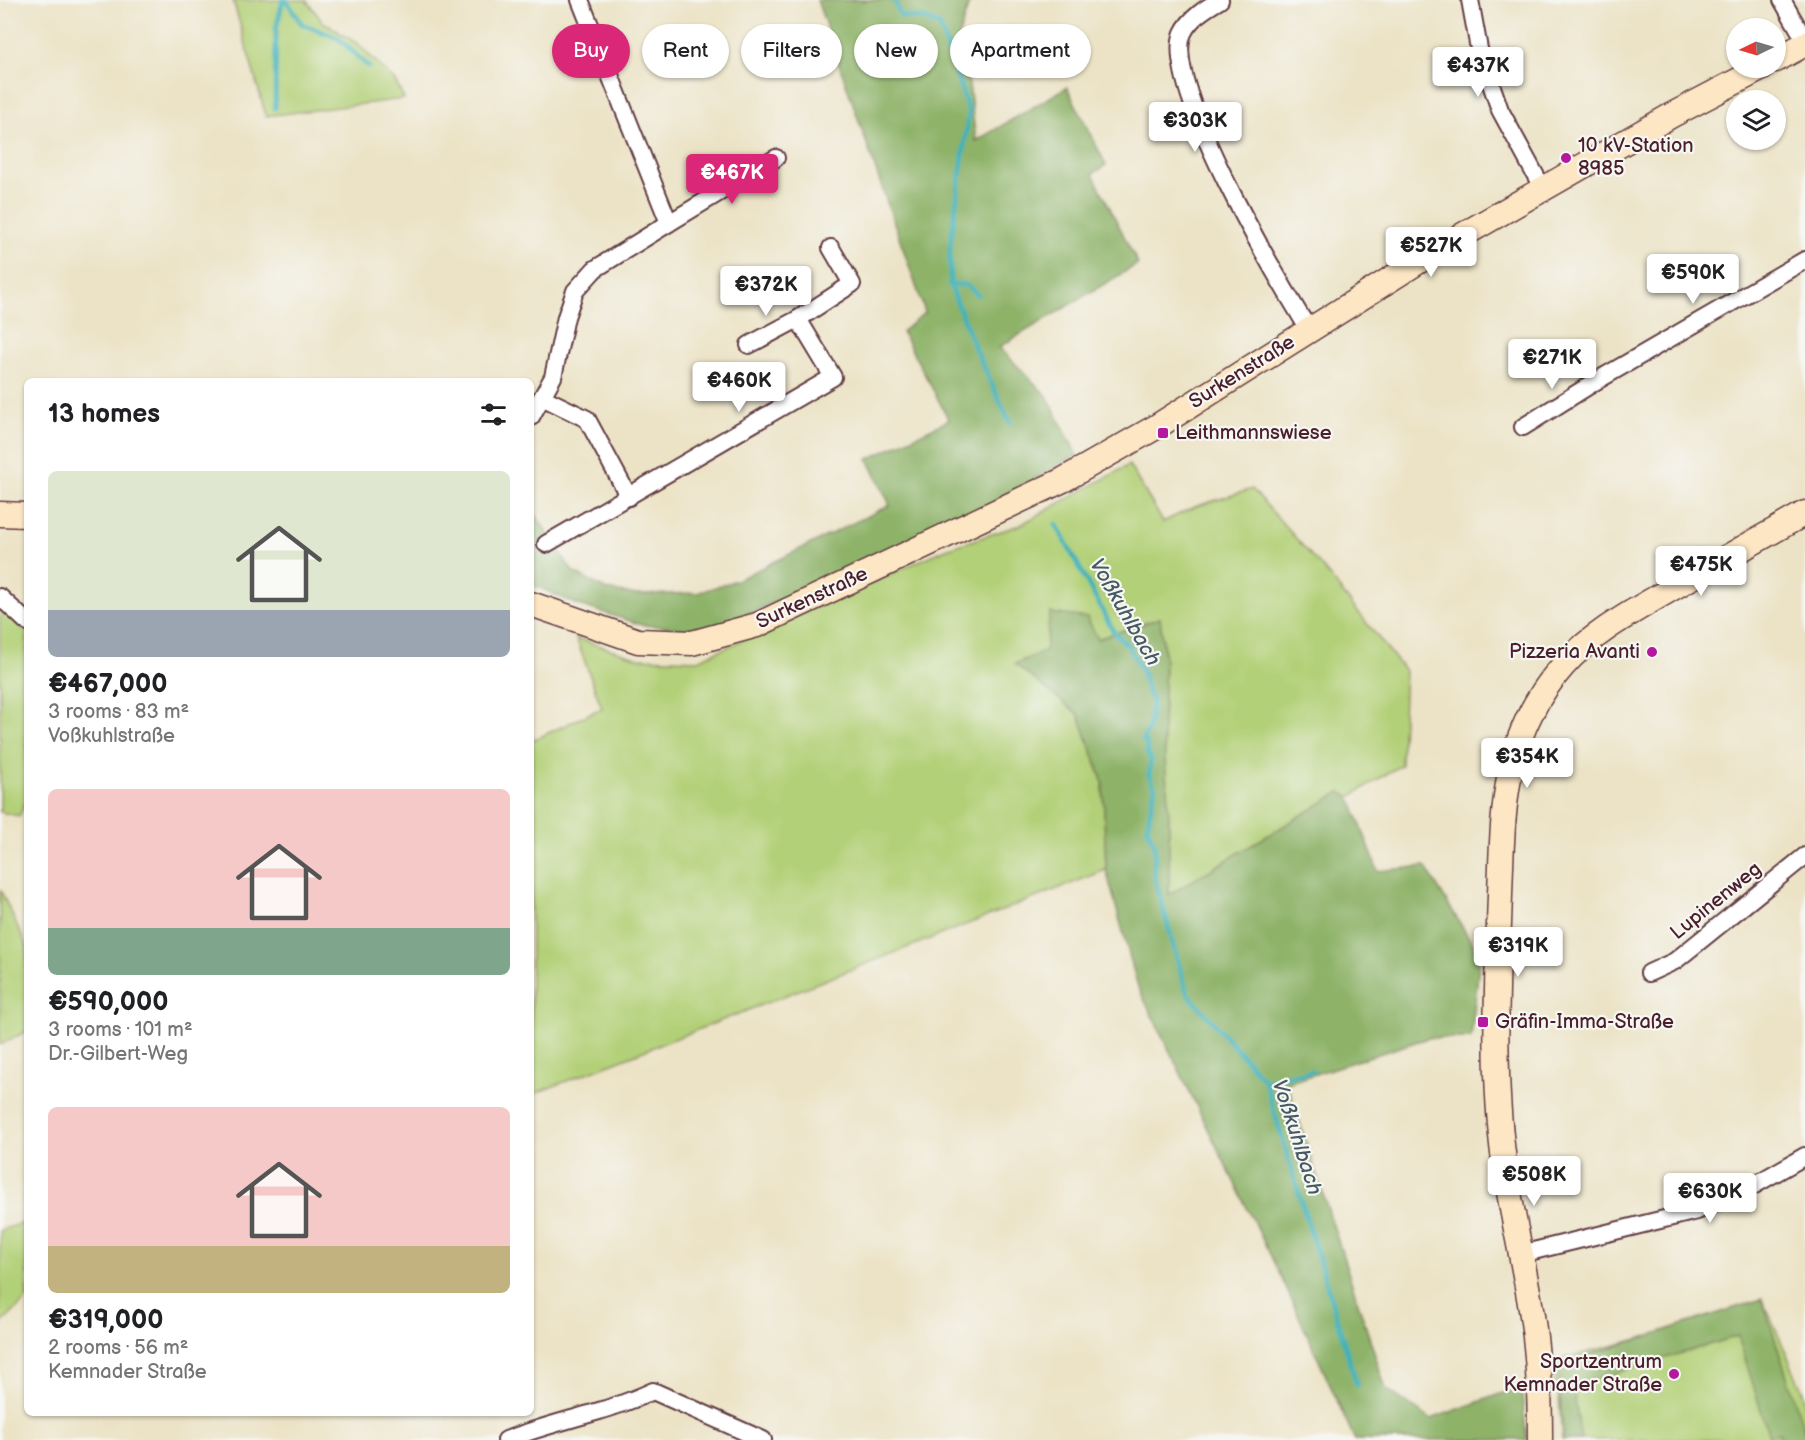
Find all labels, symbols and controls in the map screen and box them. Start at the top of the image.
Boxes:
north arrow [1726,18,1786,78]
map controls [1726,18,1786,150]
chip: Buy [552,24,630,78]
chip: Rent [642,24,729,78]
chip: Filters [741,24,842,78]
chip: New [854,24,938,78]
chip: Apartment [950,24,1091,78]
pin: €437K [1436,47,1520,98]
text: €437K [1446,54,1510,78]
button: layers [1726,90,1786,150]
pin: €303K [1153,102,1237,153]
text: €303K [1163,109,1227,133]
place label: 10 kV-Station 8985 [1578,134,1694,181]
marker: 10 kV-Station 8985 [1559,151,1573,165]
pin: €467K [690,154,774,205]
text: €467K [700,161,764,185]
pin: €527K [1389,227,1473,278]
text: €527K [1400,234,1462,258]
pin: €590K [1651,254,1735,305]
text: €590K [1661,261,1725,285]
pin: €372K [724,266,808,317]
text: €372K [734,273,798,297]
street label: Surkenstraße [1185,330,1299,414]
pin: €271K [1510,339,1594,390]
text: €271K [1522,346,1582,370]
pin: €460K [697,362,781,413]
text: €460K [706,369,772,393]
icon: filters [477,398,510,431]
text: 13 homes [48,399,160,430]
place label: Leithmannswiese [1175,421,1332,445]
marker: Leithmannswiese [1156,426,1170,440]
icon: home [225,510,333,618]
pin: €475K [1659,546,1743,597]
text: €475K [1669,553,1733,577]
water label: Voßkuhlbach [1084,554,1166,671]
street label: Surkenstraße [752,562,872,634]
place label: Pizzeria Avanti [1509,640,1640,664]
marker: Pizzeria Avanti [1645,645,1659,659]
text: €467,000 [48,669,167,700]
text: 3 rooms · 83 m² [48,700,189,724]
text: Voßkuhlstraße [48,724,175,748]
pin: €354K [1485,738,1569,789]
text: €354K [1495,745,1559,769]
icon: home [225,828,333,936]
street label: Lupinenweg [1666,857,1766,945]
pin: €319K [1476,927,1560,978]
text: €319K [1488,934,1548,958]
text: €590,000 [48,987,168,1018]
place label: Gräfin-Imma-Straße [1495,1010,1674,1034]
marker: Gräfin-Imma-Straße [1476,1015,1490,1029]
text: 3 rooms · 101 m² [48,1018,193,1042]
text: Dr.-Gilbert-Weg [48,1042,188,1066]
water label: Voßkuhlbach [1267,1076,1328,1198]
icon: home [225,1146,333,1254]
pin: €508K [1492,1156,1576,1207]
text: €508K [1502,1163,1566,1187]
pin: €630K [1668,1173,1752,1224]
text: €630K [1678,1180,1742,1204]
text: €319,000 [48,1305,163,1336]
text: 2 rooms · 56 m² [48,1336,188,1360]
place label: Sportzentrum Kemnader Straße [1503,1350,1662,1397]
text: Kemnader Straße [48,1360,207,1384]
marker: Sportzentrum Kemnader Straße [1667,1367,1681,1381]

